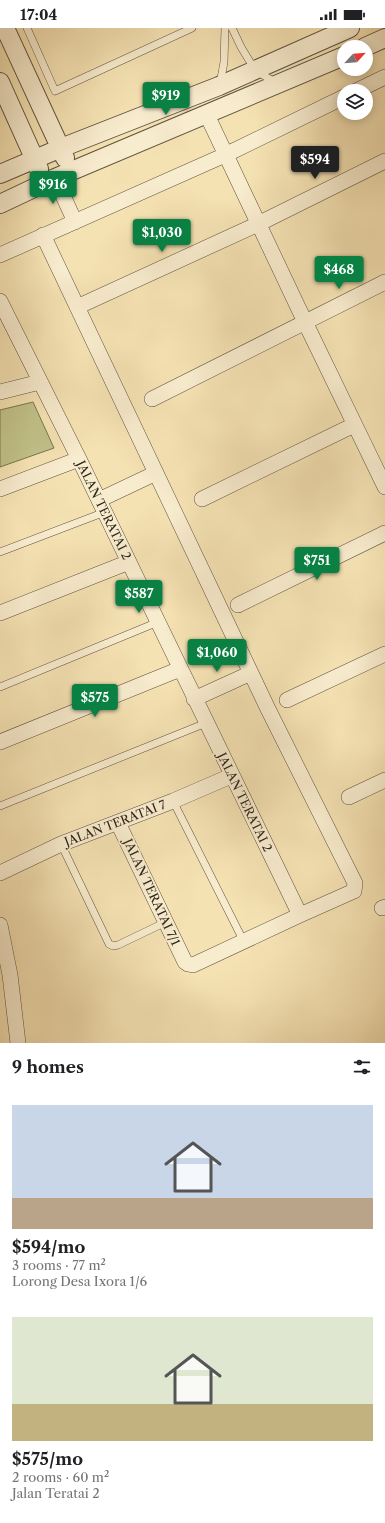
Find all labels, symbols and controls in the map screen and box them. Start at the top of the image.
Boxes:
text: 17:04 [20,5,57,24]
north arrow [337,40,373,76]
map controls [337,40,373,120]
pin: $919 [142,82,190,116]
button: layers [337,84,373,120]
text: $919 [152,87,180,103]
pin: $594 [291,146,339,180]
text: $594 [300,151,330,167]
pin: $916 [29,171,77,205]
text: $916 [39,176,67,192]
pin: $1,030 [129,219,195,253]
text: $1,030 [142,224,182,240]
pin: $468 [315,256,363,290]
text: $468 [324,261,354,277]
street label: JALAN TERATAI 2 [73,456,135,562]
pin: $751 [293,547,341,581]
text: $751 [304,552,330,568]
pin: $587 [115,580,163,614]
text: $587 [124,585,154,601]
pin: $1,060 [184,639,250,673]
text: $1,060 [197,644,237,660]
pin: $575 [71,684,119,718]
text: $575 [81,689,109,705]
street label: JALAN TERATAI 2 [214,748,276,854]
street label: JALAN TERATAI 7 [60,797,168,850]
street label: JALAN TERATAI 7/1 [120,834,183,948]
icon: filters [351,1056,373,1078]
text: 9 homes [12,1057,84,1077]
icon: home [157,1131,229,1203]
text: $594/mo [12,1237,85,1257]
text: 3 rooms · 77 m² [12,1257,106,1273]
text: Lorong Desa Ixora 1/6 [12,1273,147,1289]
icon: home [157,1343,229,1415]
text: $575/mo [12,1449,83,1469]
text: 2 rooms · 60 m² [12,1469,109,1485]
text: Jalan Teratai 2 [12,1485,100,1501]

